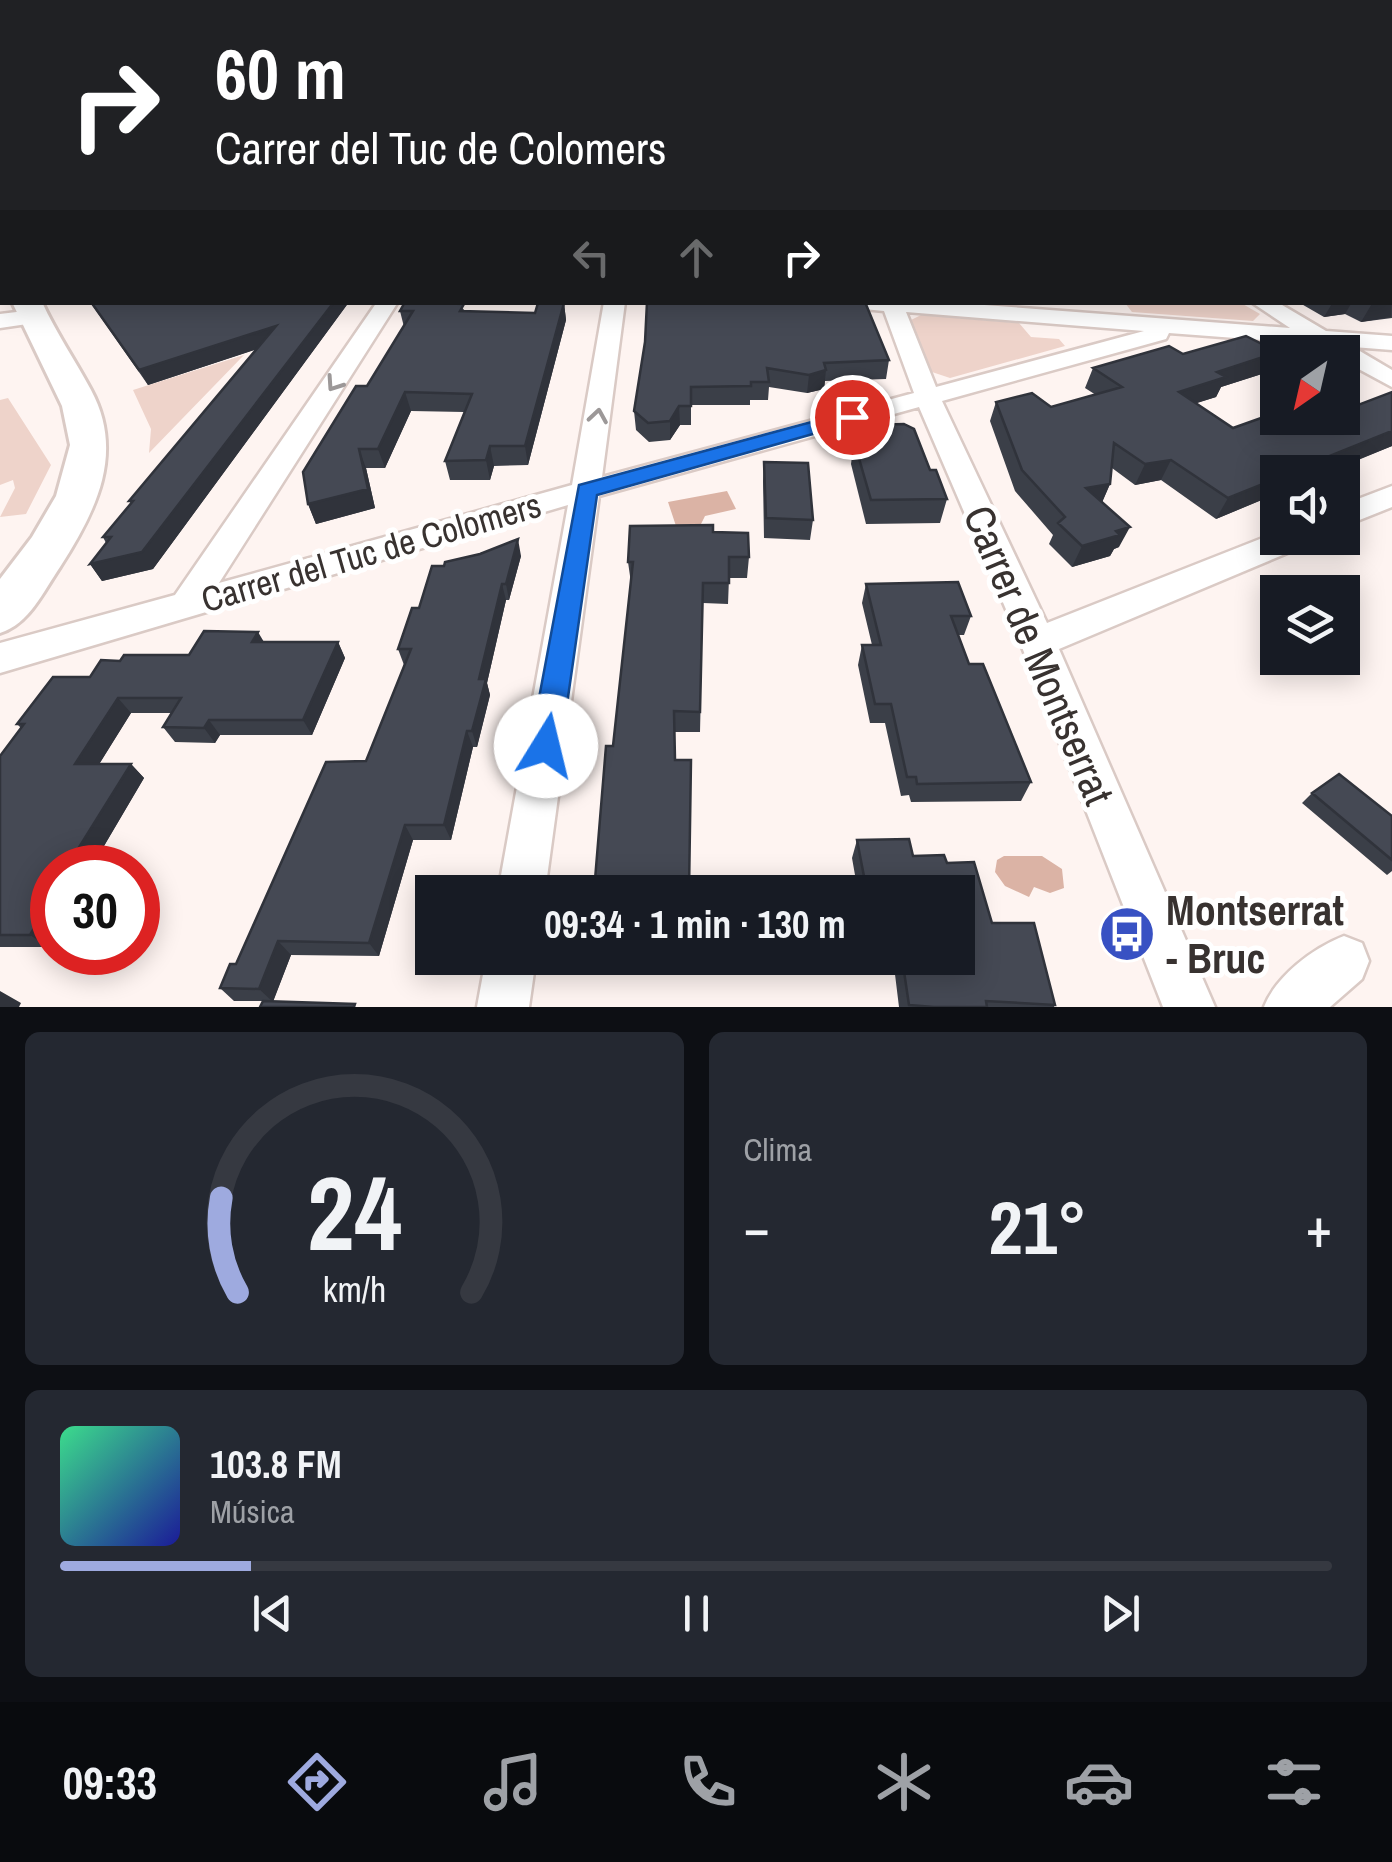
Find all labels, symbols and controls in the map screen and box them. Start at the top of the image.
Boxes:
text: 60 m [215,27,346,121]
icon: right [50,40,180,170]
text: Carrer del Tuc de Colomers [215,117,666,178]
icon: left [564,230,619,285]
icon: ahead [669,230,724,285]
icon: right [774,230,829,285]
north arrow [1260,335,1360,435]
map controls [1260,335,1360,675]
one-way arrow [327,373,346,391]
pin [810,375,895,460]
icon: arrive [825,390,880,445]
one-way arrow [587,408,608,424]
button: sound [1260,455,1360,555]
street label: Carrer del Tuc de Colomers [196,481,546,623]
street label: Carrer de Montserrat [951,497,1127,813]
button: layers [1260,575,1360,675]
position arrow [494,694,598,798]
speed limit sign: 30 [30,845,160,975]
place label: Montserrat - Bruc [1166,882,1344,986]
text: 09:34 · 1 min · 130 m [544,899,846,950]
bus stop icon: Montserrat - Bruc [1097,904,1157,964]
text: Clima [744,1128,812,1171]
text: 24 [307,1142,402,1282]
text: 21° [989,1176,1087,1277]
text: − [744,1190,770,1264]
text: + [1306,1190,1332,1264]
text: km/h [322,1265,386,1313]
text: 103.8 FM [210,1439,342,1490]
text: Música [210,1490,295,1533]
icon: previous [245,1586,300,1641]
icon: pause [669,1586,724,1641]
icon: next [1093,1586,1148,1641]
icon: directions [282,1747,352,1817]
icon: music [478,1747,548,1817]
icon: phone [673,1747,743,1817]
icon: climate [869,1747,939,1817]
icon: car [1064,1747,1134,1817]
icon: filters [1259,1747,1329,1817]
text: 09:33 [63,1752,157,1813]

